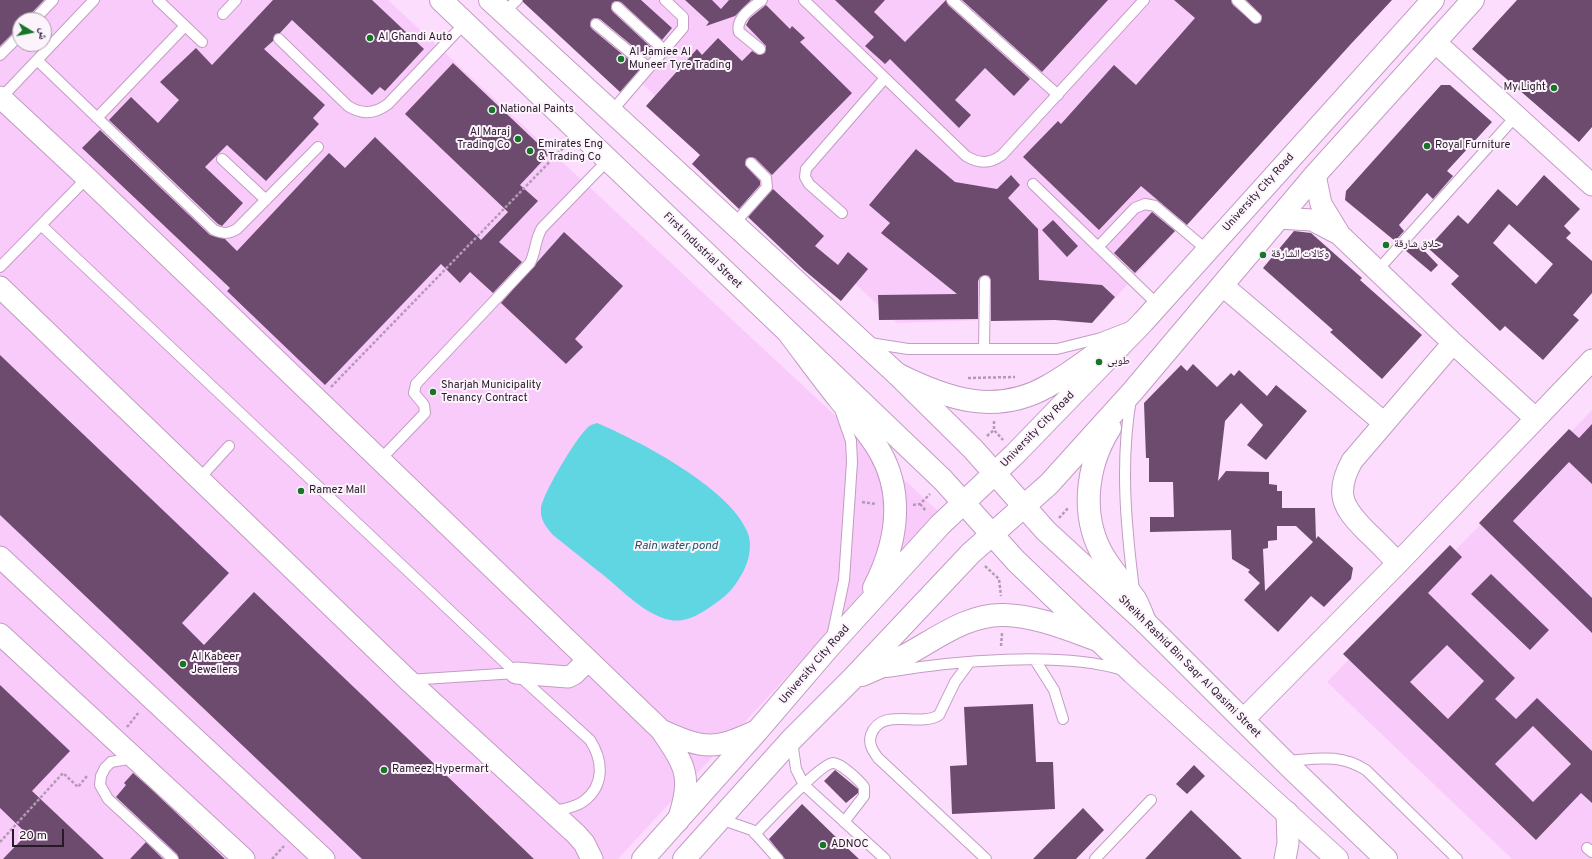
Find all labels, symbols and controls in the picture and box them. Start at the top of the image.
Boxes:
north arrow [12,12,52,52]
text: ش [35,27,51,41]
place label: Al Ghandi Auto [378,31,452,45]
marker: Al Ghandi Auto [365,33,375,43]
place label: Al Jamiee Al Muneer Tyre Trading [629,46,731,72]
marker: Al Jamiee Al Muneer Tyre Trading [616,54,626,64]
place label: My Light [1503,81,1546,95]
marker: My Light [1549,83,1559,93]
place label: National Paints [500,103,574,117]
marker: National Paints [487,105,497,115]
place label: Al Maraj Trading Co [457,126,510,152]
marker: Al Maraj Trading Co [513,134,523,144]
place label: Emirates Eng & Trading Co [538,138,603,164]
place label: Royal Furniture [1435,139,1510,153]
marker: Royal Furniture [1422,141,1432,151]
marker: Emirates Eng & Trading Co [525,146,535,156]
street label: University City Road [1221,151,1297,235]
street label: First Industrial Street [660,210,744,292]
place label: حلاق شارقة [1394,238,1441,252]
marker: حلاق شارقة [1381,240,1391,250]
place label: وكالات الشارقة [1271,248,1329,262]
marker: وكالات الشارقة [1258,250,1268,260]
place label: طوبى [1107,355,1130,369]
marker: طوبى [1094,357,1104,367]
place label: Sharjah Municipality Tenancy Contract [441,379,541,405]
marker: Sharjah Municipality Tenancy Contract [428,387,438,397]
street label: University City Road [998,389,1078,471]
place label: Ramez Mall [309,484,366,498]
marker: Ramez Mall [296,486,306,496]
water label: Rain water pond [634,540,718,554]
street label: Sheikh Rashid Bin Saqr Al Qasimi Street [1115,593,1263,741]
street label: University City Road [777,623,853,707]
place label: Al Kabeer Jewellers [191,651,240,677]
marker: Al Kabeer Jewellers [178,659,188,669]
place label: Rameez Hypermart [392,763,489,777]
marker: Rameez Hypermart [379,765,389,775]
scale bar [14,821,66,847]
text: 20 m [19,828,47,844]
place label: ADNOC [831,838,869,852]
marker: ADNOC [818,840,828,850]

